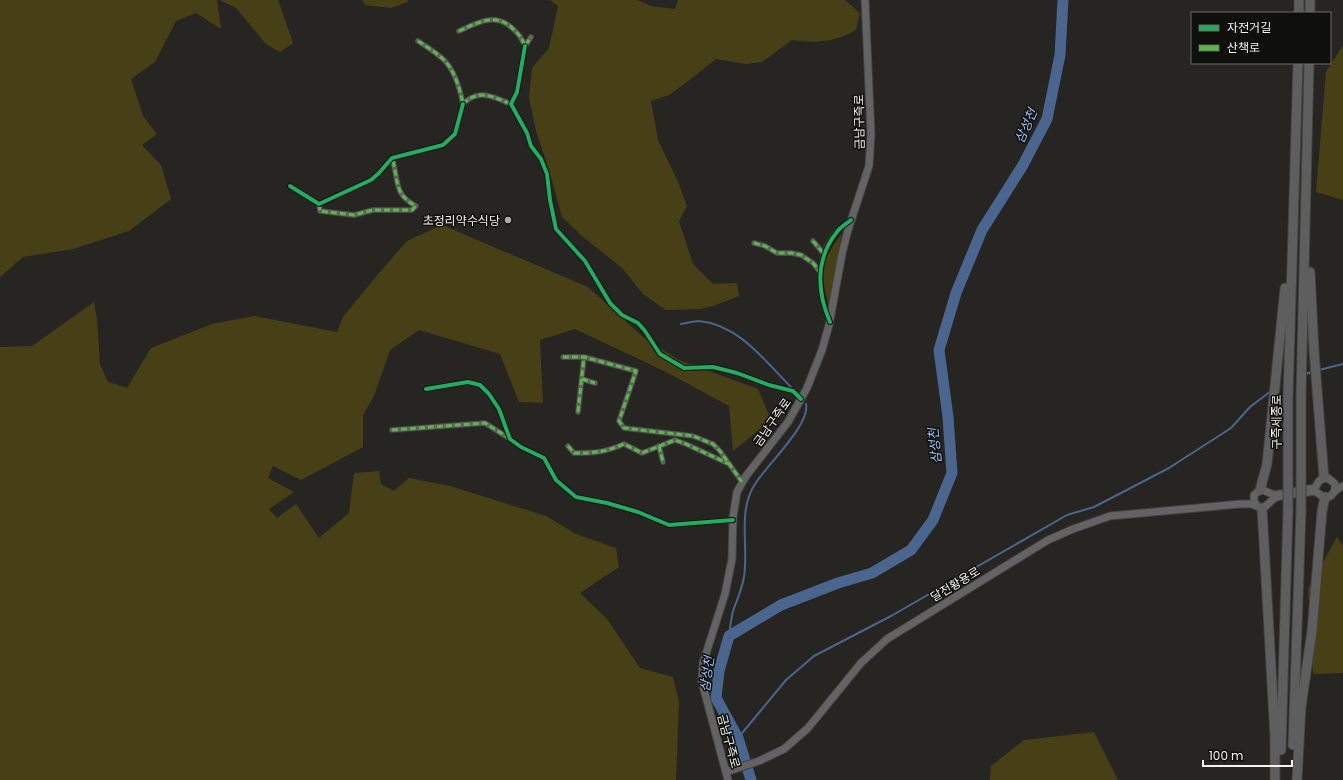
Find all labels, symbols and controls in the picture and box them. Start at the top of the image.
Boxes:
legend [1191,12,1331,64]
text: 자전거길 [1227,19,1271,36]
text: 산책로 [1227,39,1260,56]
street label: 금남구즉로 [850,94,868,150]
water label: 삼성천 [1010,105,1042,146]
place label: 초정리약수식당 [423,212,500,229]
marker: 초정리약수식당 [503,215,513,225]
street label: 구즉세종로 [1268,394,1285,450]
street label: 금남구즉로 [749,395,795,449]
water label: 삼성천 [924,426,946,465]
street label: 달전황용로 [927,562,983,606]
water label: 삼성천 [695,654,719,693]
street label: 금남구즉로 [714,712,744,770]
scale bar [1203,742,1292,768]
text: 100 m [1209,747,1243,764]

